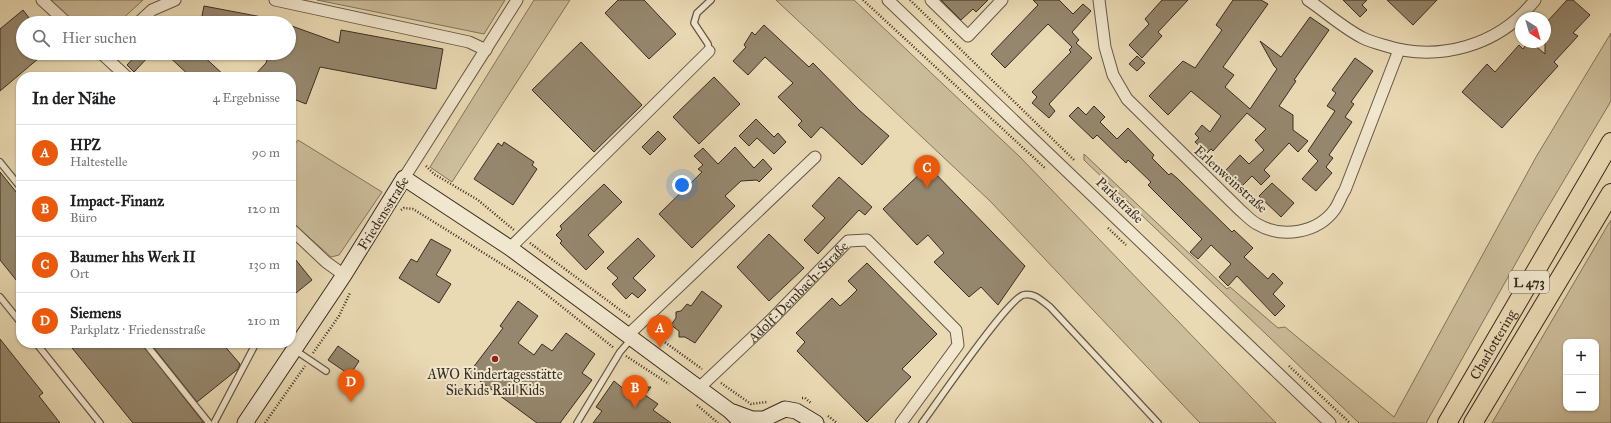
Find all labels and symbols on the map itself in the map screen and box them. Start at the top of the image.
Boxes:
north arrow [1515,12,1551,48]
street label: Erlenweinstraße [1190,142,1271,217]
pin: C [914,155,940,188]
street label: Friedensstraße [354,173,413,253]
street label: Parkstraße [1092,174,1147,227]
your location [672,175,692,195]
street label: Adolf-Dembach-Straße [744,238,852,347]
road number: L 473 [1509,271,1549,293]
street label: Charlottering [1466,306,1521,383]
pin: A [647,315,673,348]
marker: AWO Kindertagesstätte SieKids Rail Kids [490,354,500,364]
place label: AWO Kindertagesstätte SieKids Rail Kids [426,366,563,399]
pin: D [338,369,364,402]
pin: B [622,375,648,408]

